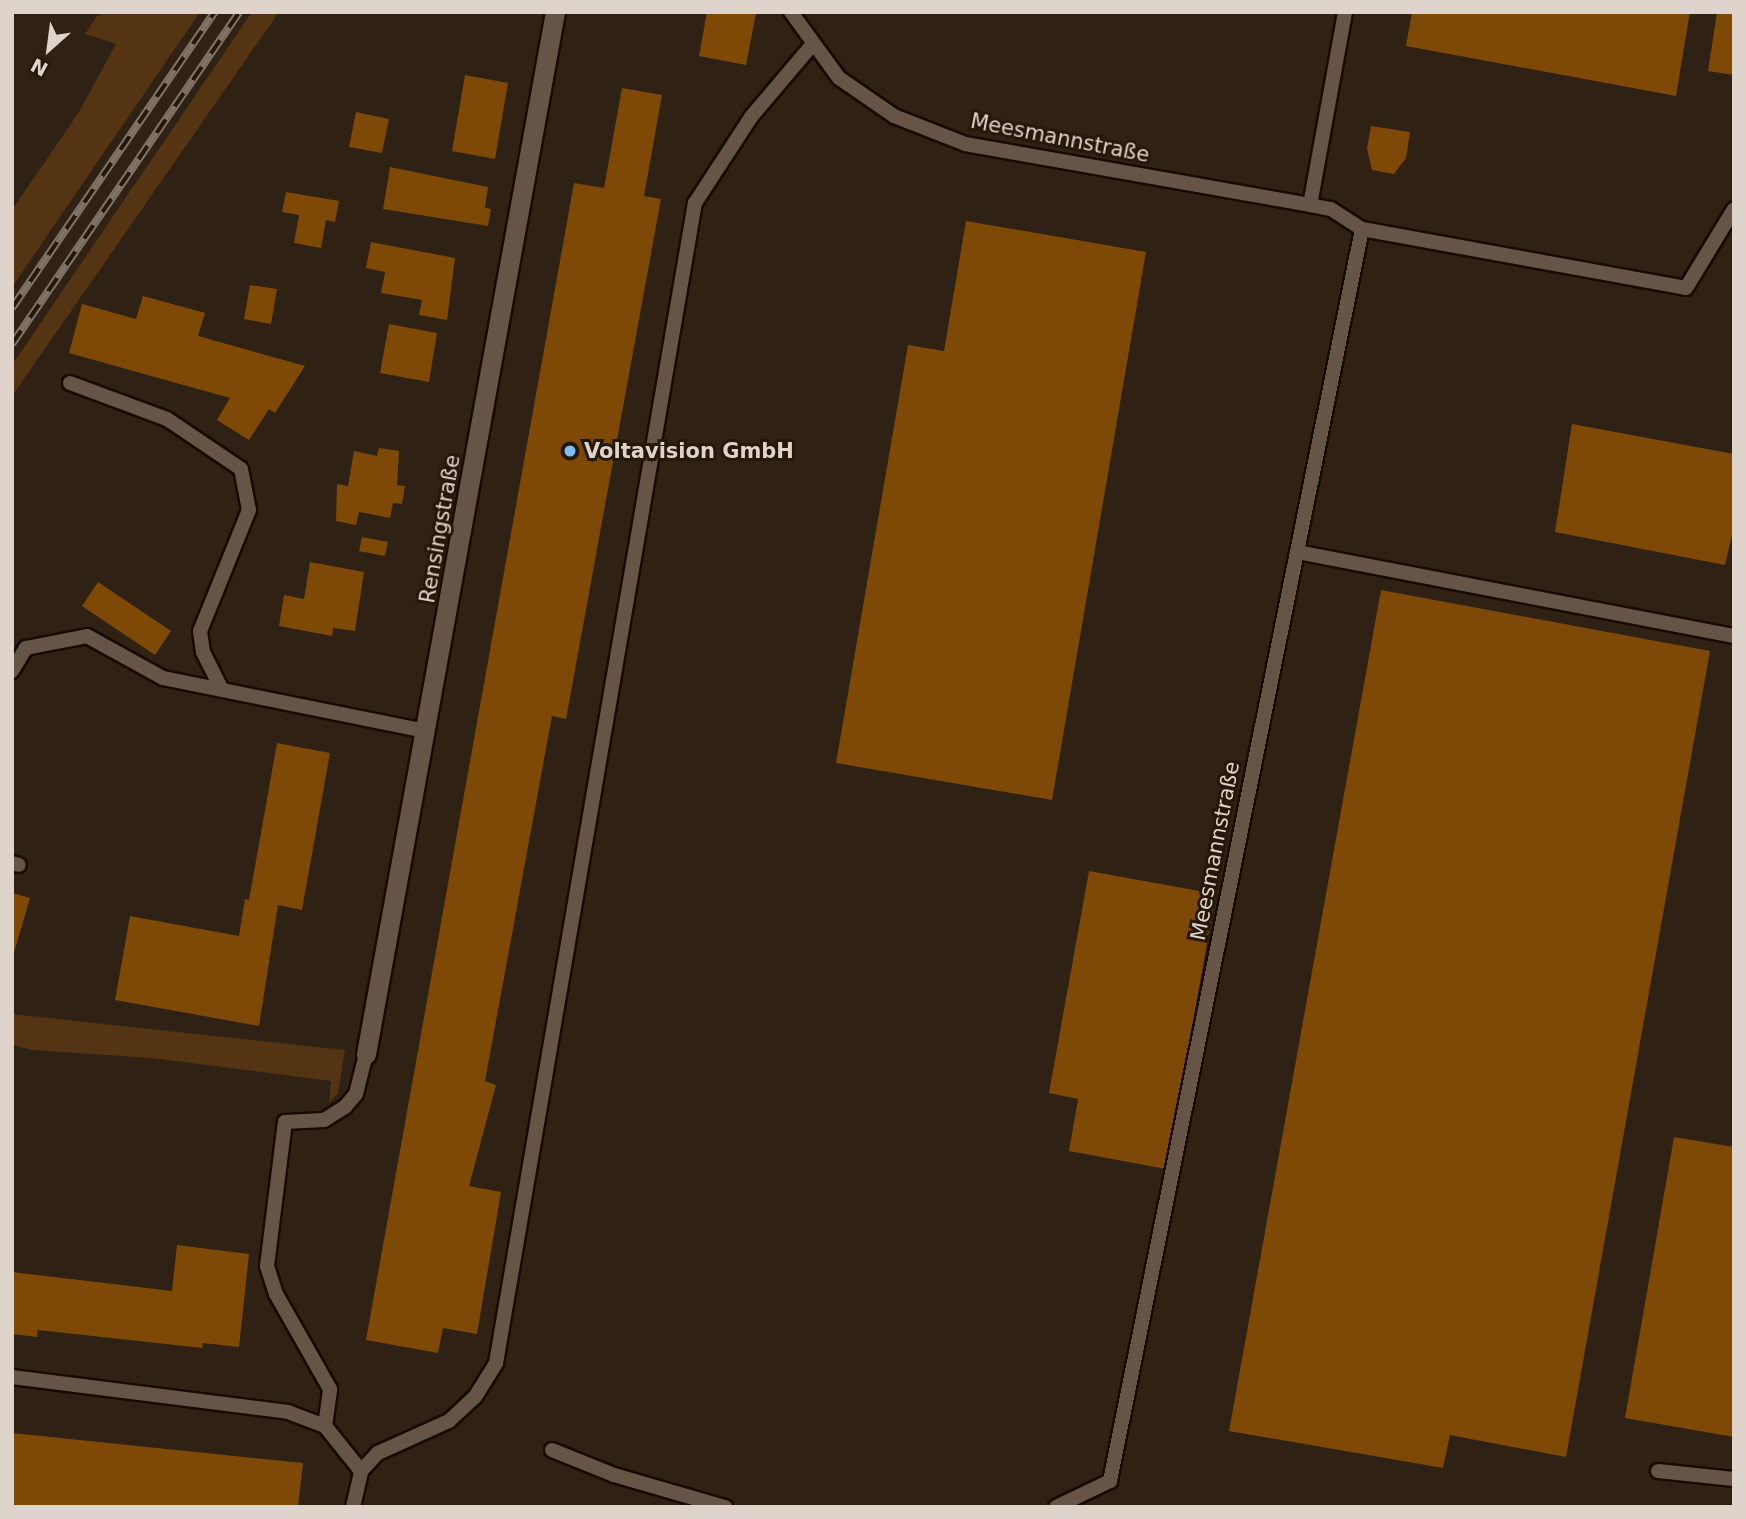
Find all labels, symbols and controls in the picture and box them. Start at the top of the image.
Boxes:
north arrow [14,14,84,84]
text: N [27,54,51,81]
street label: Meesmannstraße [968,108,1152,168]
place label: Voltavision GmbH [584,438,794,464]
marker: Voltavision GmbH [562,443,578,459]
street label: Rensingstraße [415,453,465,605]
street label: Meesmannstraße [1185,759,1245,943]

